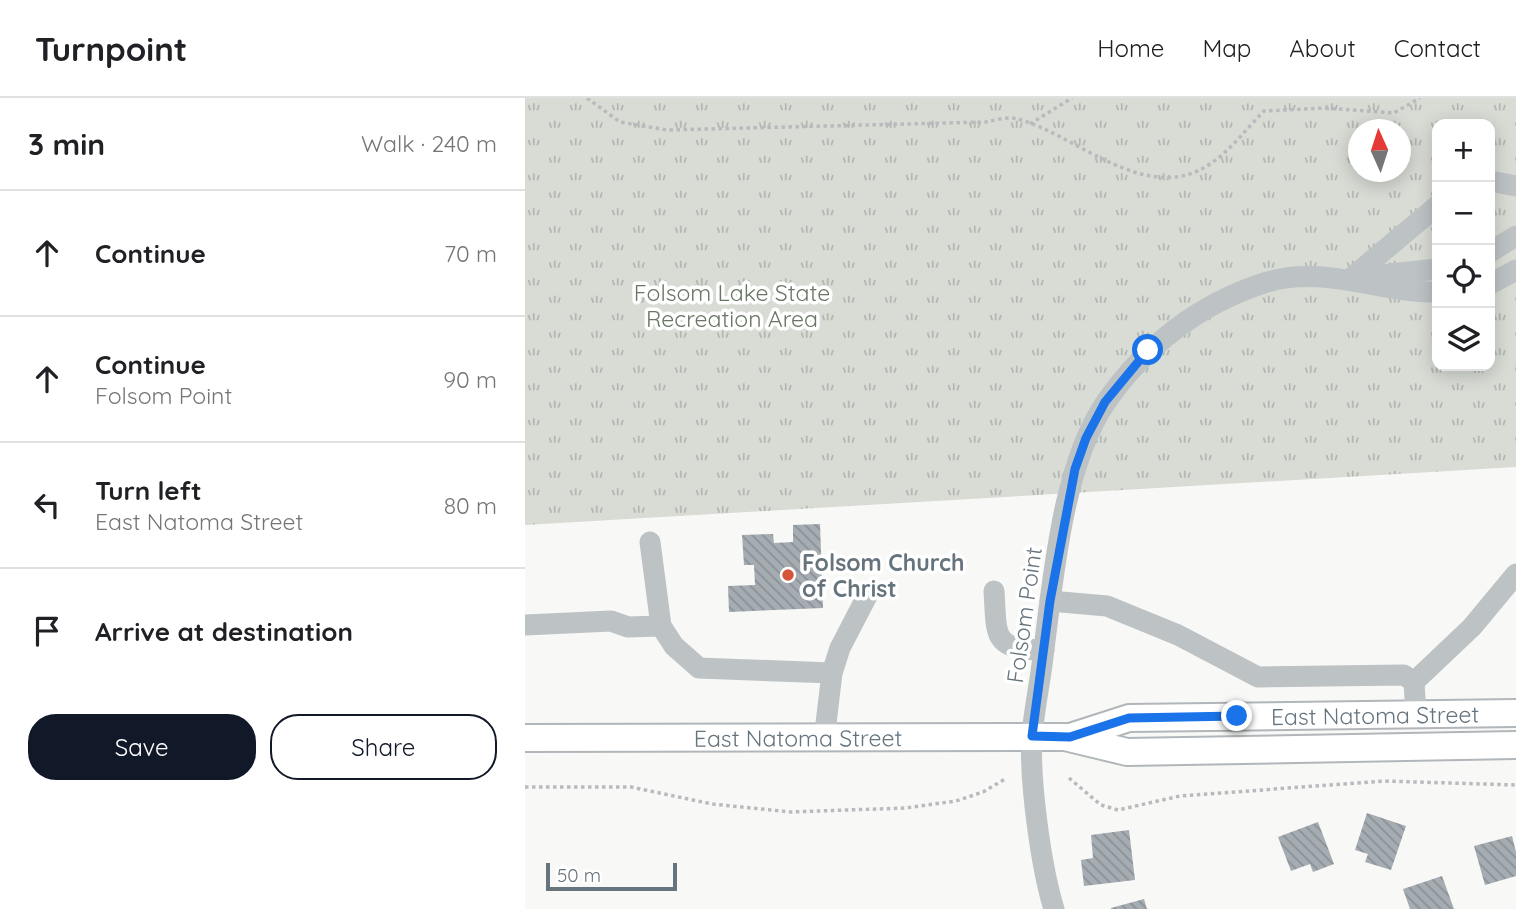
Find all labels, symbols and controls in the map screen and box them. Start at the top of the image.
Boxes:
text: Turnpoint [35,28,187,69]
text: Home [1097,33,1164,63]
text: Map [1202,33,1251,63]
text: About [1289,33,1356,63]
text: Contact [1394,33,1481,63]
north arrow [1348,119,1411,182]
map controls [1432,119,1495,371]
button: + [1432,119,1495,182]
text: 3 min [28,125,105,163]
text: Walk · 240 m [361,129,497,158]
button: − [1432,182,1495,245]
icon: ahead [28,234,66,272]
text: Continue [95,237,206,270]
text: 70 m [444,239,497,268]
button: locate [1432,245,1495,308]
park label: Folsom Lake State Recreation Area [634,278,830,333]
button: layers [1432,308,1495,371]
route start [1132,334,1163,365]
text: Continue [95,348,206,381]
icon: ahead [28,360,66,398]
text: 90 m [443,365,497,394]
text: Folsom Point [95,381,232,410]
text: Turn left [95,474,202,507]
icon: left [28,486,66,524]
text: 80 m [444,491,497,520]
text: East Natoma Street [95,507,303,536]
street label: Folsom Point [1000,545,1048,685]
place label: Folsom Church of Christ [802,548,965,603]
marker: Folsom Church of Christ [780,567,796,583]
icon: arrive [28,612,66,650]
text: Arrive at destination [95,615,353,648]
street label: East Natoma Street [1271,699,1480,731]
route end [1221,700,1252,731]
button: Save [28,714,256,780]
button: Share [270,714,497,780]
street label: East Natoma Street [694,723,902,752]
scale bar [546,860,677,892]
text: 50 m [557,863,601,887]

